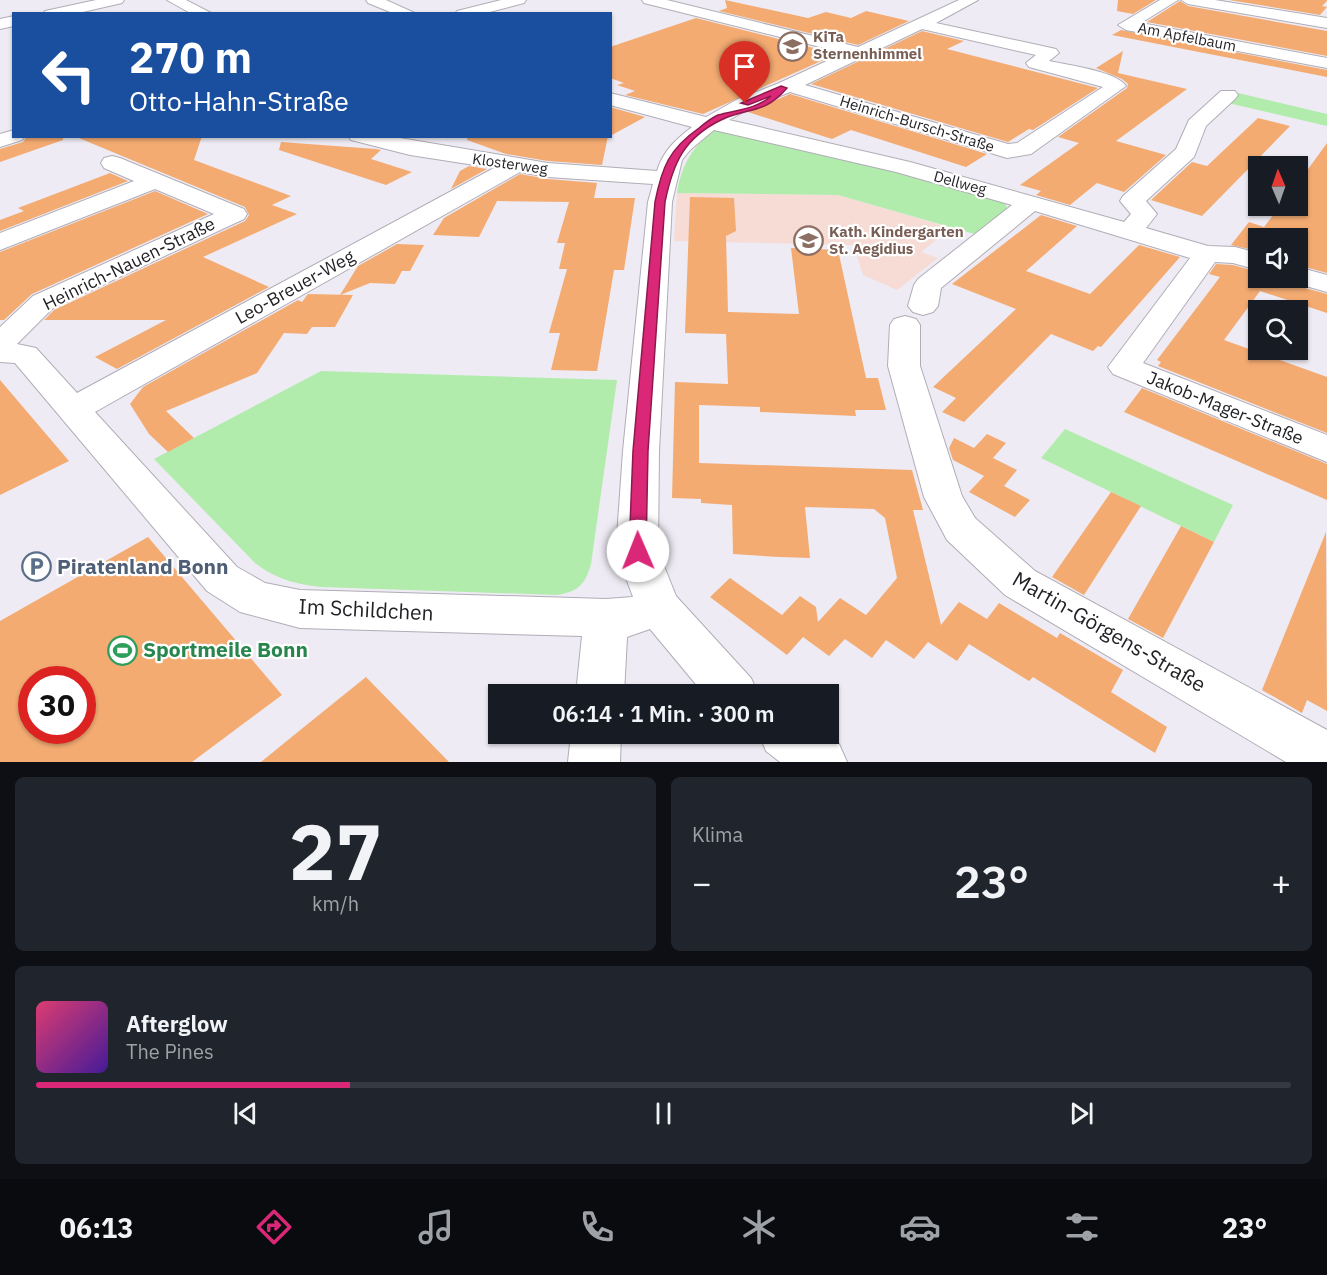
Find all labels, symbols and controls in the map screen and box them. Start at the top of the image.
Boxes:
street label: Am Apfelbaum [1136,18,1238,55]
place label: KiTa Sternenhimmel [813,27,922,63]
text: 270 m [129,30,252,85]
school or university icon: KiTa Sternenhimmel [776,30,808,62]
icon: left [30,36,108,114]
pin [719,41,770,103]
icon: arrive [728,50,761,83]
text: Otto-Hahn-Straße [129,83,349,118]
street label: Heinrich-Bursch-Straße [838,91,997,156]
street label: Klosterweg [471,149,549,178]
north arrow [1248,156,1308,216]
map controls [1248,156,1308,360]
street label: Dellweg [932,166,989,199]
street label: Heinrich-Nauen-Straße [39,212,219,315]
place label: Kath. Kindergarten St. Aegidius [829,222,964,258]
school or university icon: Kath. Kindergarten St. Aegidius [792,225,824,257]
button: sound [1248,228,1308,288]
street label: Leo-Breuer-Weg [231,244,359,329]
button: search [1248,300,1308,360]
street label: Jakob-Mager-Straße [1144,366,1307,449]
position arrow [606,519,670,583]
parking icon: Piratenland Bonn [20,551,52,583]
place label: Piratenland Bonn [57,552,229,580]
street label: Martin-Görgens-Straße [1008,564,1211,698]
street label: Im Schildchen [298,591,434,627]
sports icon: Sportmeile Bonn [106,634,138,666]
place label: Sportmeile Bonn [143,635,308,663]
speed limit sign: 30 [18,666,96,744]
text: 06:14 · 1 Min. · 300 m [552,699,775,728]
text: 27 [289,800,382,901]
text: Klima [692,821,743,848]
text: 23° [954,852,1029,910]
text: − [692,861,712,904]
text: + [1271,861,1291,904]
text: km/h [312,890,359,917]
text: Afterglow [126,1009,228,1038]
text: The Pines [126,1038,214,1065]
icon: previous [229,1097,262,1130]
icon: pause [647,1097,680,1130]
icon: next [1065,1097,1098,1130]
icon: directions [253,1206,295,1248]
icon: music [415,1206,457,1248]
icon: phone [576,1206,618,1248]
icon: climate [738,1206,780,1248]
icon: car [899,1206,941,1248]
icon: filters [1061,1206,1103,1248]
text: 06:13 [60,1210,133,1245]
text: 23° [1222,1210,1267,1245]

